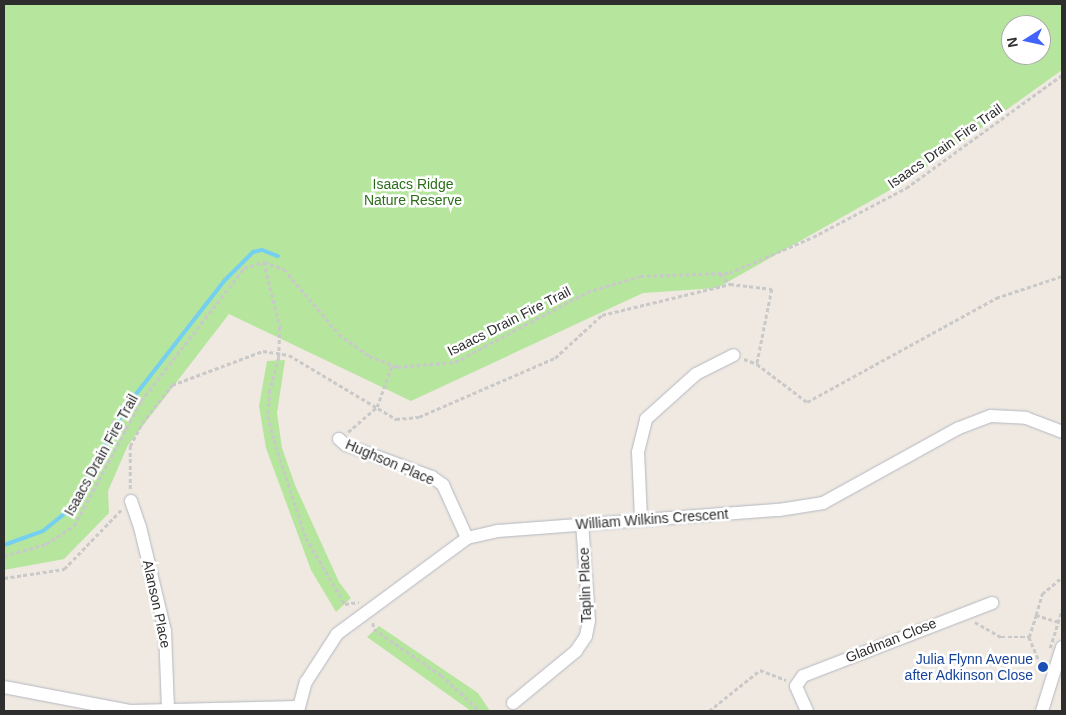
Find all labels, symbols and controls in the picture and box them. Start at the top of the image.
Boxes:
north arrow [1001,15,1051,65]
text: N [1003,36,1021,49]
street label: Isaacs Drain Fire Trail [884,100,1006,192]
park label: Isaacs Ridge Nature Reserve [364,176,462,208]
street label: Isaacs Drain Fire Trail [444,283,574,359]
street label: Isaacs Drain Fire Trail [61,391,141,519]
street label: Hughson Place [343,436,437,488]
street label: William Wilkins Crescent [575,505,729,533]
street label: Taplin Place [575,547,595,623]
street label: Alanson Place [139,558,175,650]
street label: Gladman Close [843,614,939,666]
place label: Julia Flynn Avenue after Adkinson Close [904,651,1033,684]
marker: Julia Flynn Avenue after Adkinson Close [1037,661,1049,673]

